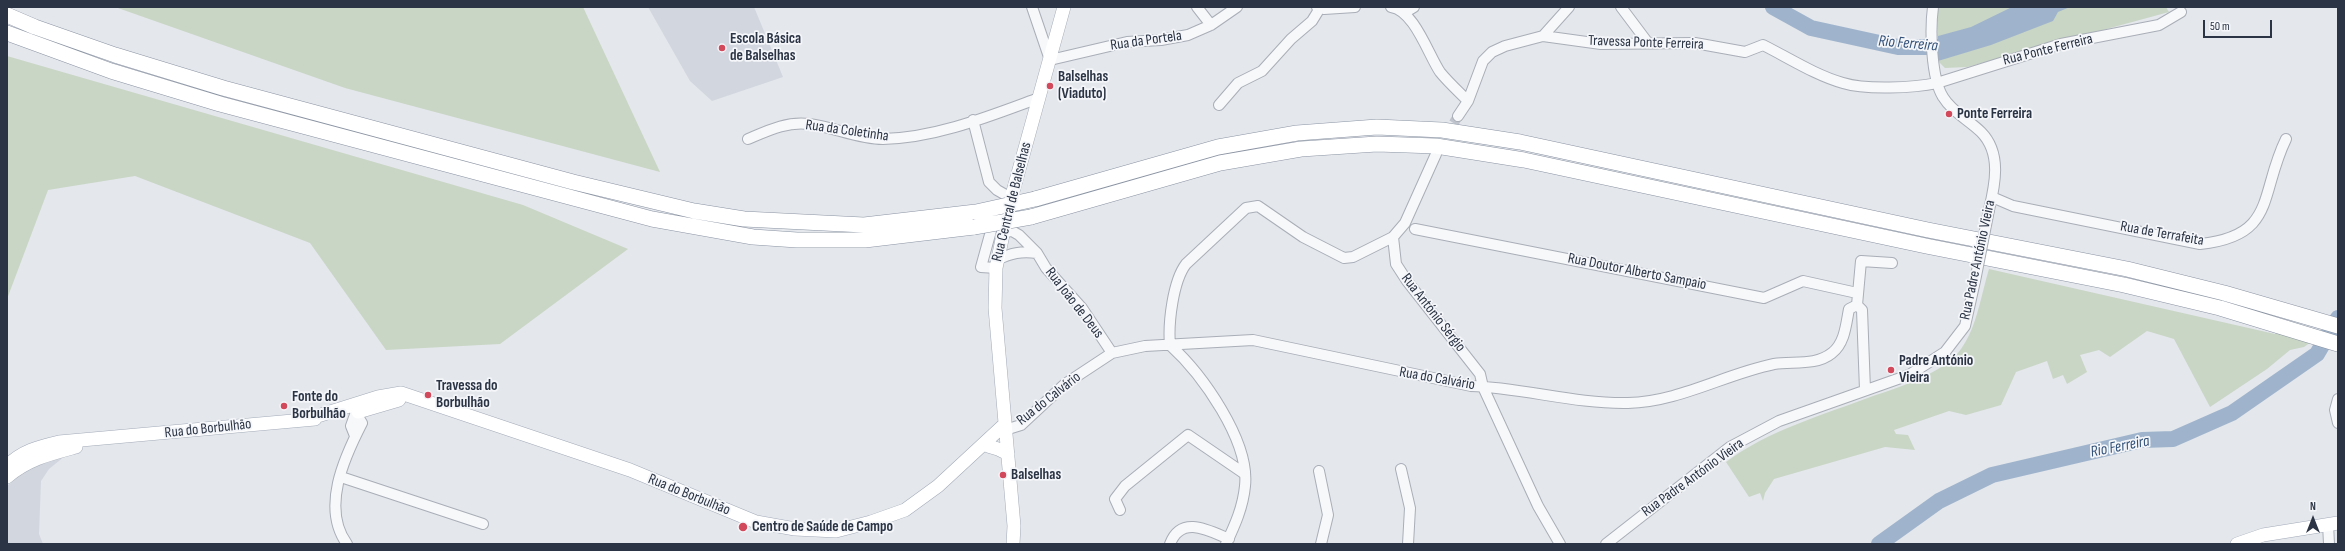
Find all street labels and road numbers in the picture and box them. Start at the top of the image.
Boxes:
street label: Rua da Portela [1109,27,1183,55]
street label: Rua Ponte Ferreira [2001,30,2095,70]
street label: Travessa Ponte Ferreira [1588,32,1704,54]
street label: Rua da Coletinha [804,116,890,146]
street label: Rua Central de Balselhas [988,140,1036,264]
street label: Rua Padre António Vieira [1957,198,1999,322]
street label: Rua de Terrafeita [2119,218,2205,250]
street label: Rua Doutor Alberto Sampaio [1566,250,1708,294]
street label: Rua João de Deus [1041,264,1107,342]
street label: Rua António Sérgio [1397,270,1469,356]
street label: Rua do Calvário [1398,363,1476,395]
street label: Rua do Calvário [1013,368,1085,430]
street label: Rua do Borbulhão [164,415,252,443]
street label: Rua Padre António Vieira [1638,435,1748,521]
street label: Rua do Borbulhão [645,470,733,520]

